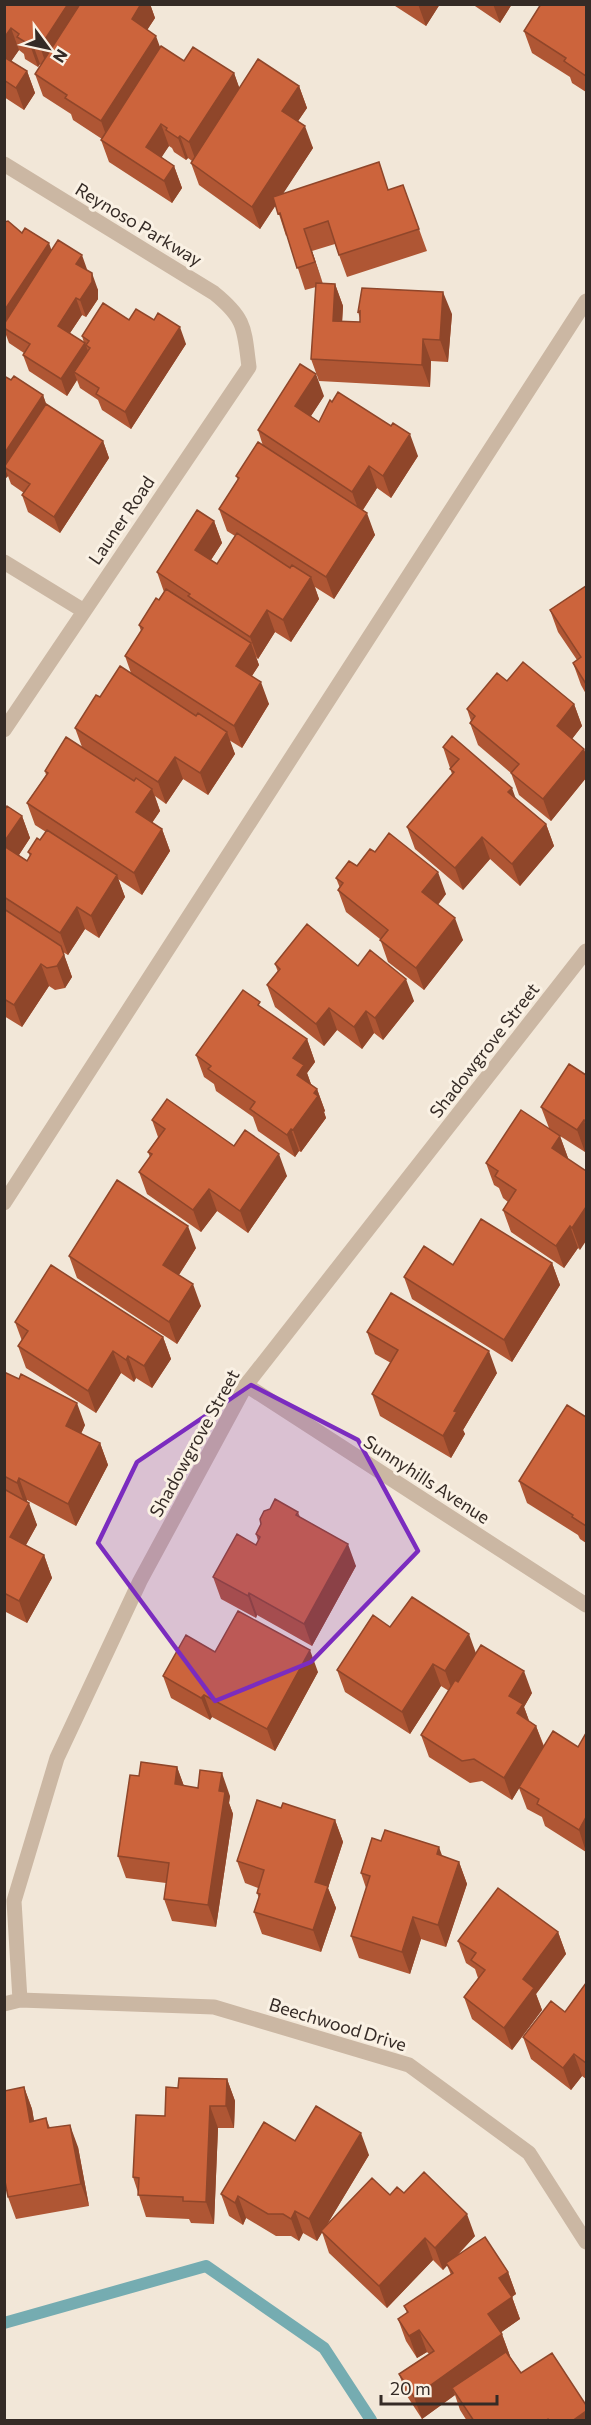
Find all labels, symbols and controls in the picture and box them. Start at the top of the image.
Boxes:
north arrow [18,18,78,78]
text: N [50,46,72,67]
street label: Reynoso Parkway [72,178,206,270]
street label: Launer Road [83,471,159,569]
street label: Shadowgrove Street [424,978,544,1122]
street label: Shadowgrove Street [144,1365,244,1521]
street label: Sunnyhills Avenue [360,1430,494,1528]
street label: Beechwood Drive [267,1993,409,2055]
scale bar [381,2368,496,2406]
text: 20 m [390,2377,431,2399]

